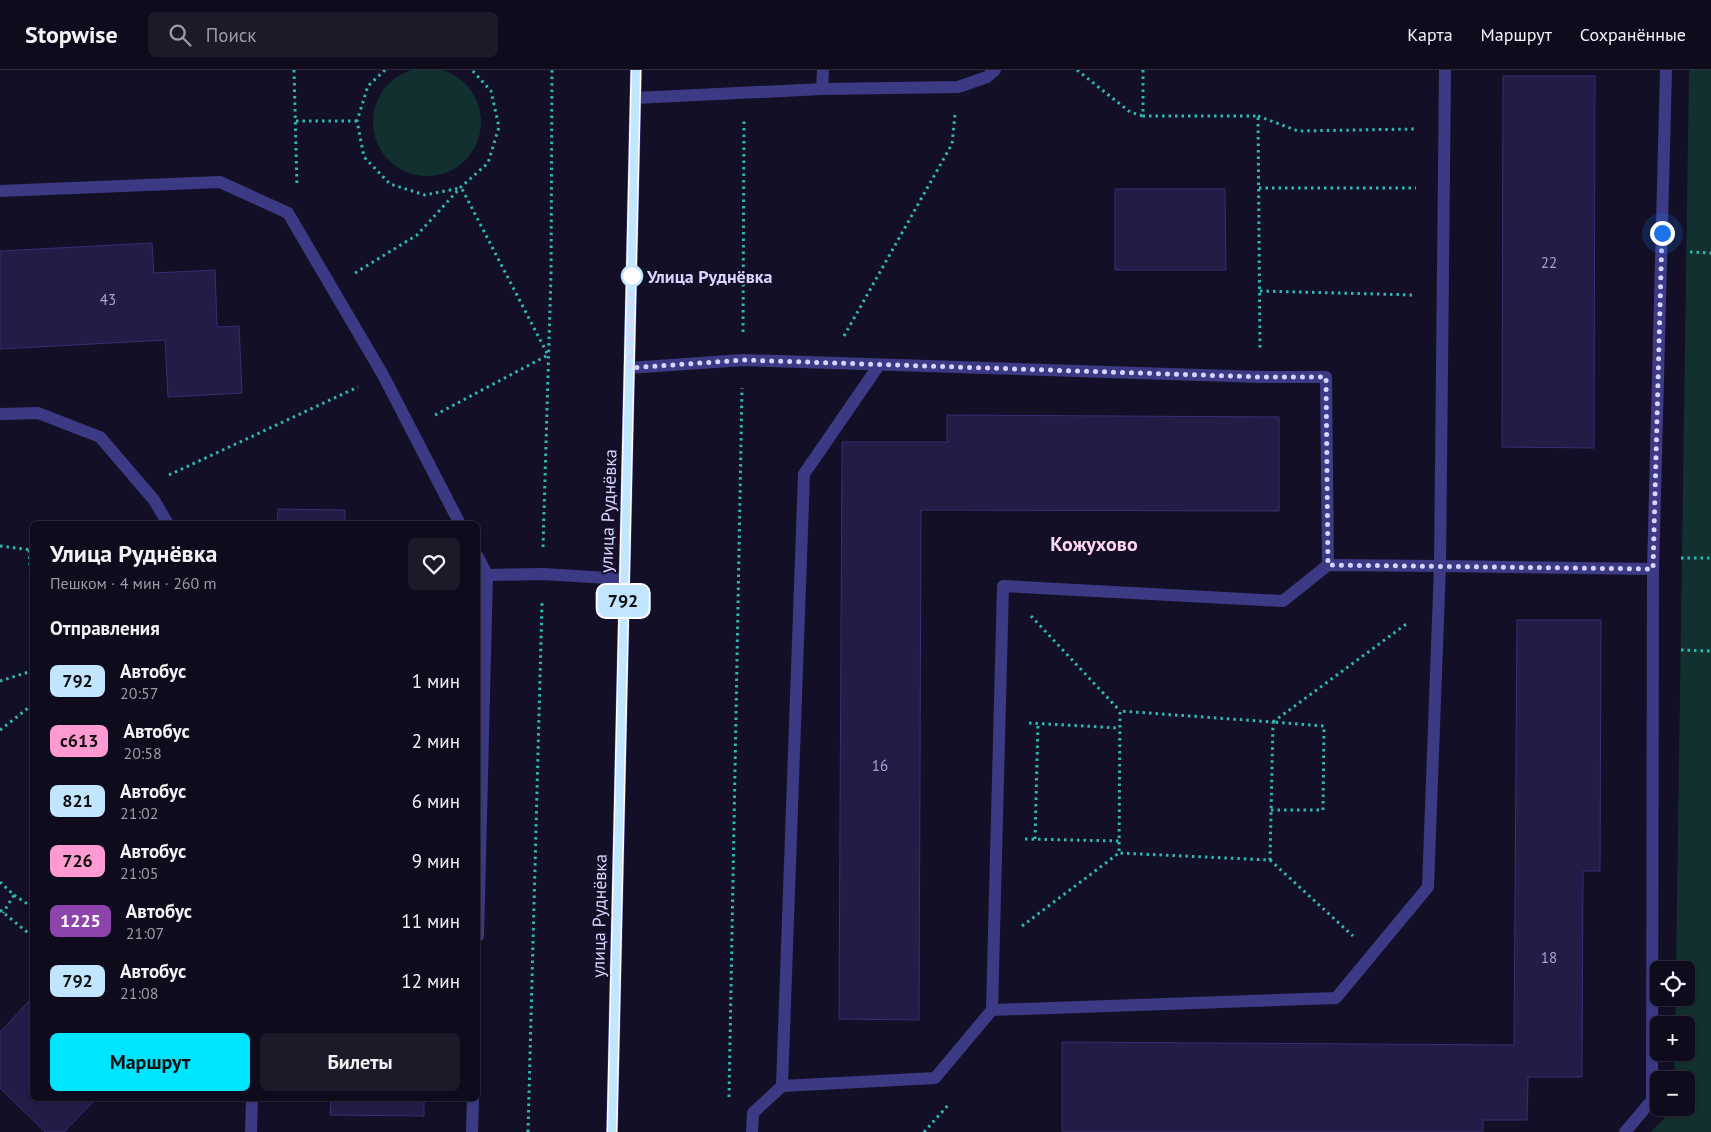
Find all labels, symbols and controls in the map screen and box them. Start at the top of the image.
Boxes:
search box [148,12,498,57]
text: Stopwise [25,19,118,50]
icon: search [166,21,194,49]
text: Поиск [206,23,256,47]
text: Карта [1407,23,1453,46]
text: Маршрут [1481,23,1552,46]
text: Сохранённые [1580,23,1686,46]
your location [1650,221,1675,246]
house number: 22 [1541,253,1557,272]
marker: Улица Руднёвка [621,265,643,287]
place label: Улица Руднёвка [646,265,773,288]
house number: 43 [100,290,116,309]
street label: улица Руднёвка [594,449,622,573]
district label: Кожухово [1050,531,1138,557]
text: Улица Руднёвка [50,538,217,569]
button: heart [408,538,460,590]
text: Пешком · 4 мин · 260 m [50,573,217,593]
line badge: 792 [594,585,652,617]
text: 792 [608,589,638,612]
text: Отправления [50,616,160,640]
text: Автобус [120,659,186,683]
text: 792 [62,669,93,692]
text: 1 мин [412,669,460,693]
text: 20:57 [120,683,158,703]
text: Автобус [123,719,190,743]
text: с613 [60,729,98,752]
text: 2 мин [412,729,460,753]
text: 20:58 [123,743,162,763]
house number: 16 [872,756,888,775]
text: Автобус [120,779,186,803]
text: 821 [62,789,93,812]
text: 6 мин [412,789,460,813]
text: 21:02 [120,803,158,823]
text: Автобус [120,839,186,863]
text: 726 [62,849,93,872]
text: 9 мин [412,849,460,873]
street label: улица Руднёвка [586,854,612,978]
text: 21:05 [120,863,158,883]
text: Автобус [126,899,192,923]
text: 1225 [60,909,101,932]
text: 11 мин [401,909,460,933]
text: 21:07 [126,923,164,943]
house number: 18 [1541,948,1557,967]
text: Автобус [120,959,186,983]
map controls [1650,961,1695,1116]
button: locate [1650,961,1695,1006]
text: 792 [62,969,93,992]
text: 12 мин [401,969,460,993]
text: 21:08 [120,983,158,1003]
button: + [1650,1016,1695,1061]
button: Маршрут [50,1033,250,1091]
button: Билеты [260,1033,460,1091]
button: − [1650,1071,1695,1116]

